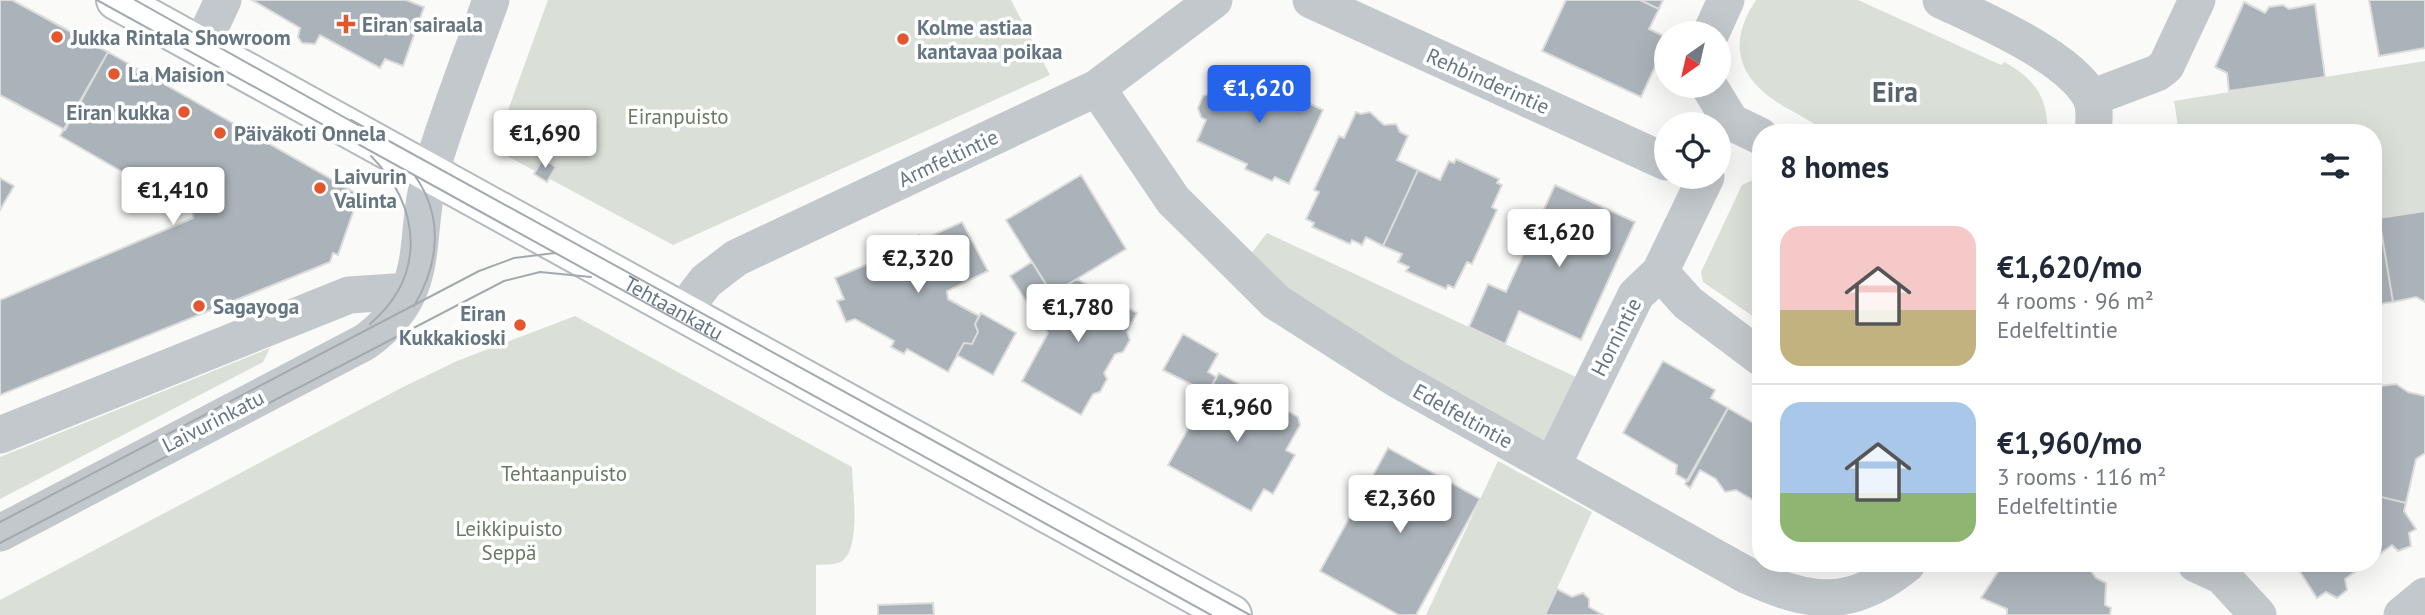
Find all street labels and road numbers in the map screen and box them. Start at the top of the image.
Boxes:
street label: Rehbinderintie [1422,42,1554,120]
street label: Armfeltintie [894,123,1002,193]
street label: Tehtaankatu [619,269,728,346]
street label: Hornintie [1585,293,1647,381]
street label: Edelfeltintie [1408,377,1518,455]
street label: Laivurinkatu [157,384,269,458]

